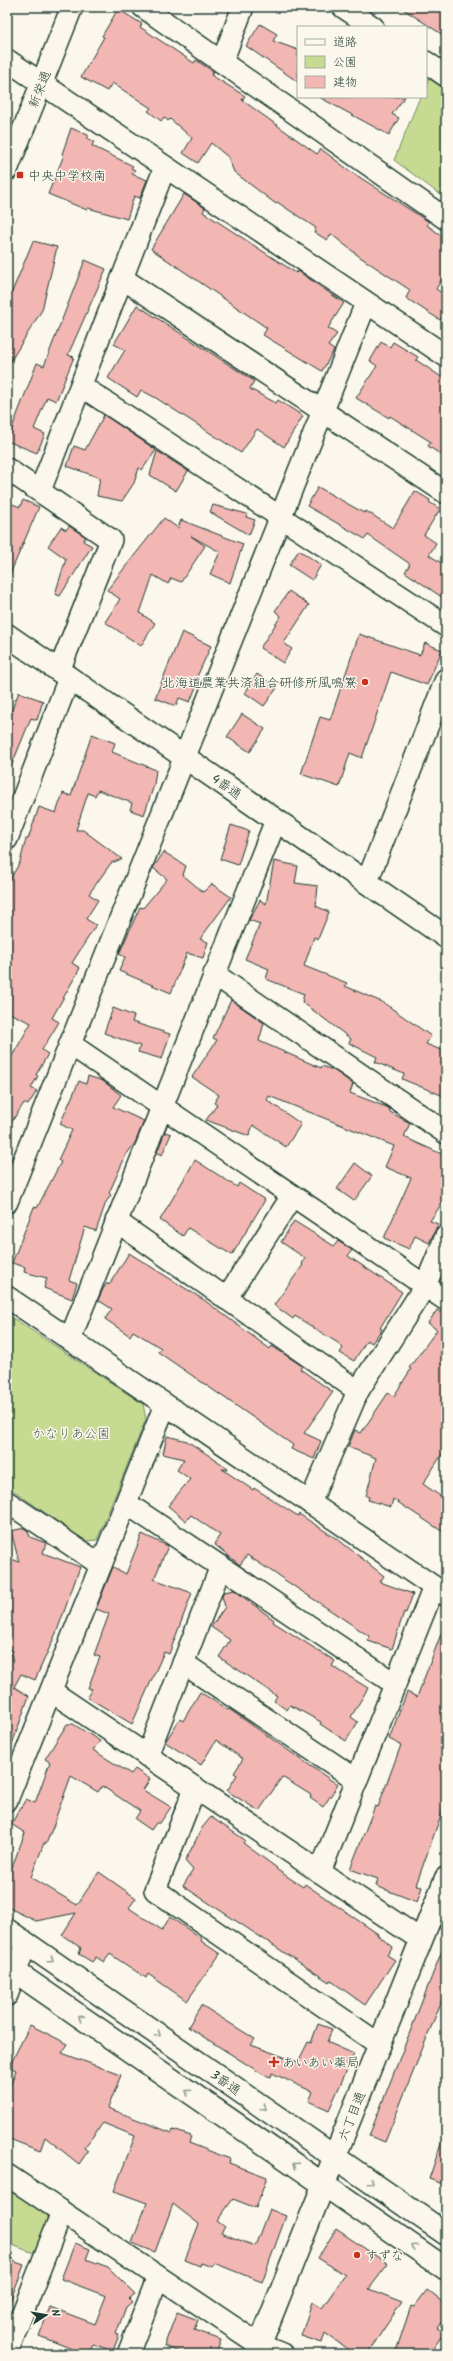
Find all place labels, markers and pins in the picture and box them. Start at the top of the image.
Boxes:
place label: 中央中学校南 [28,166,106,187]
marker: 中央中学校南 [15,170,25,180]
place label: 北海道農業共済組合研修所風鳴寮 [162,673,357,694]
marker: 北海道農業共済組合研修所風鳴寮 [360,677,370,687]
place label: あいあい薬局 [282,2053,359,2074]
marker: あいあい薬局 [269,2057,279,2067]
place label: すずな [365,2246,404,2267]
marker: すずな [352,2250,362,2260]

